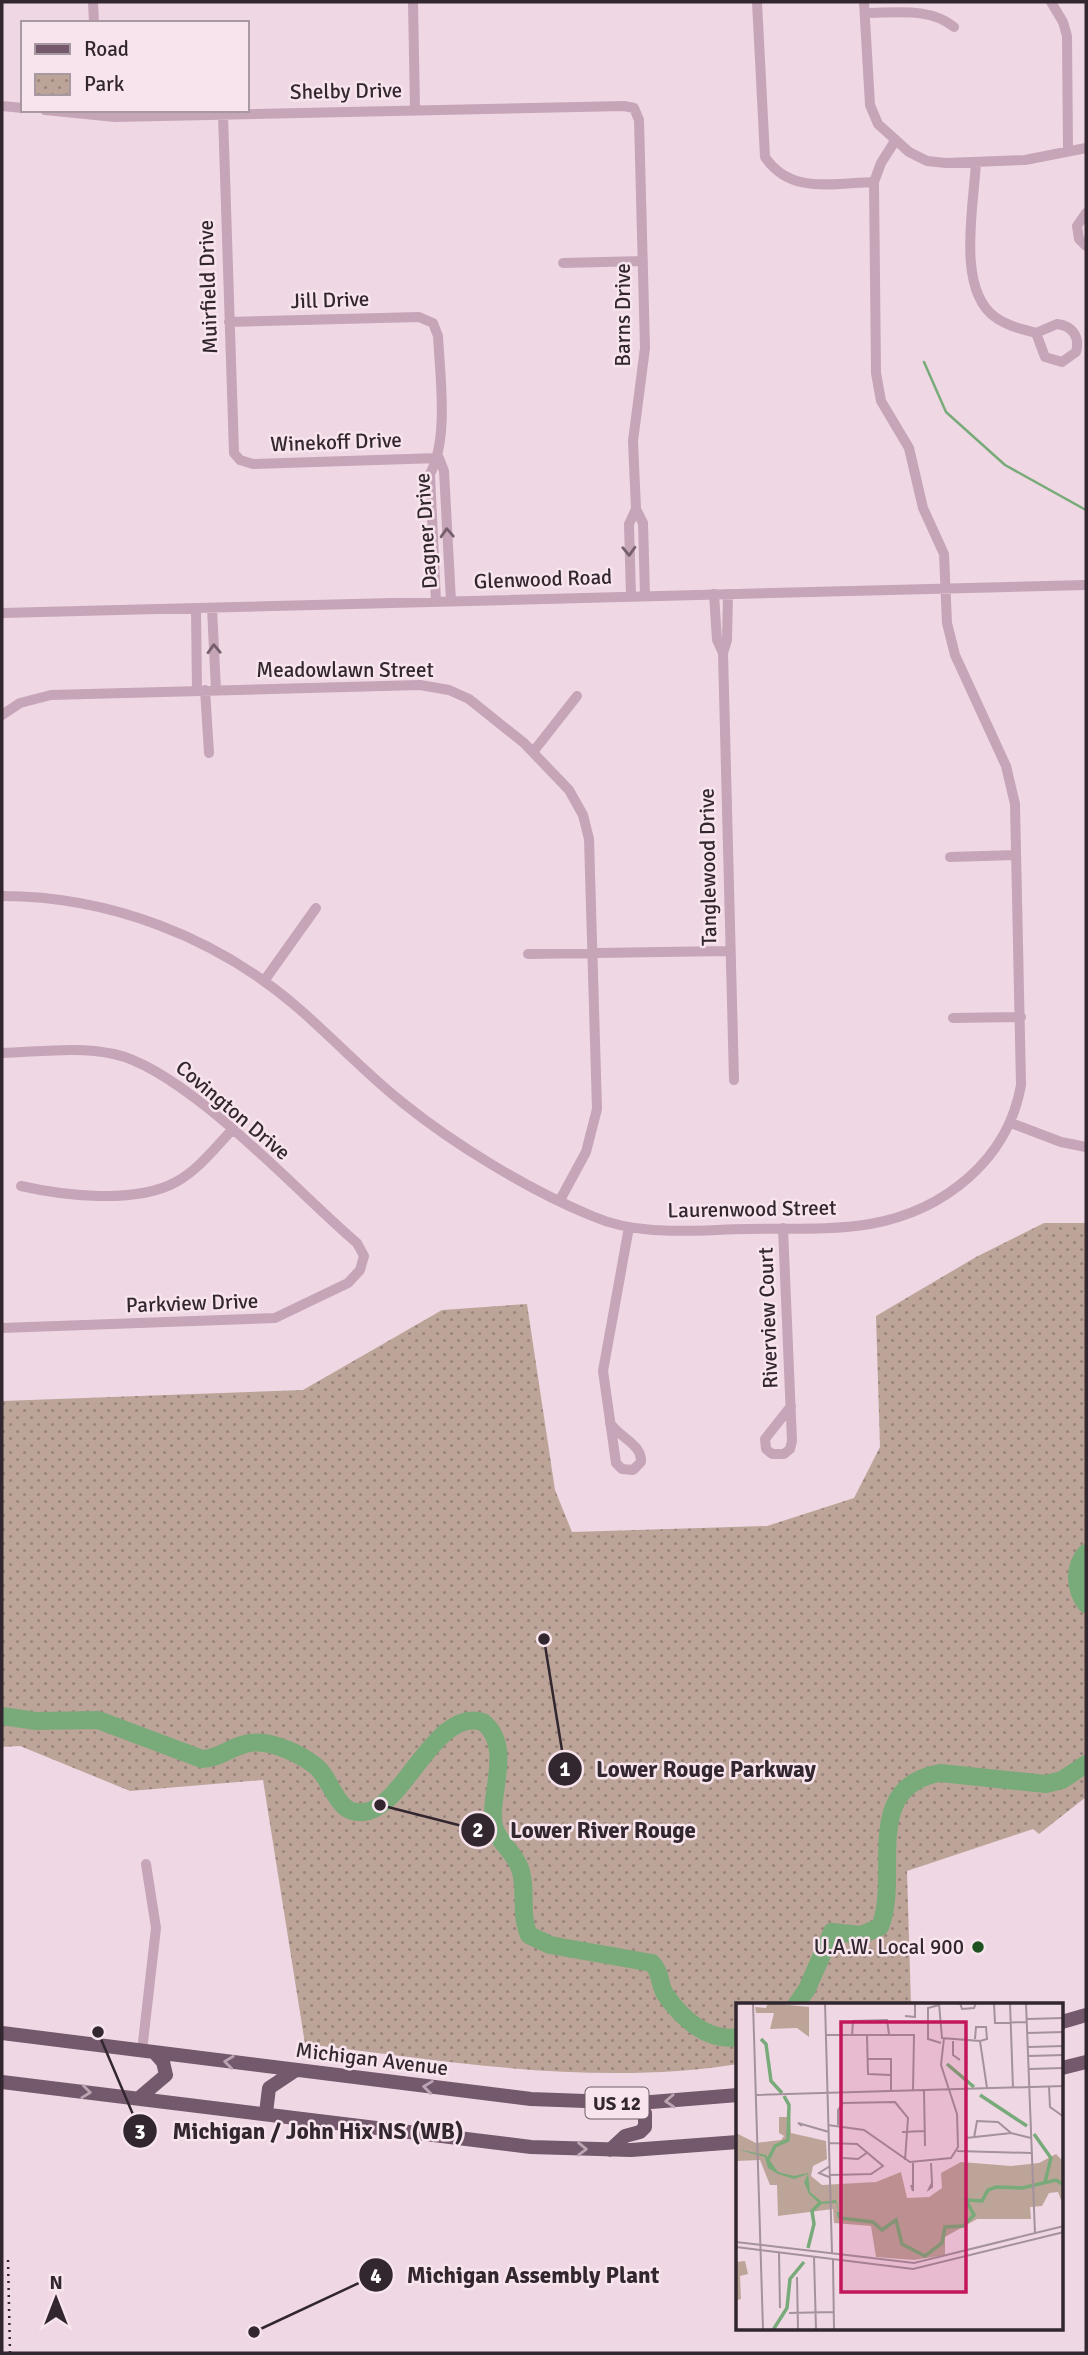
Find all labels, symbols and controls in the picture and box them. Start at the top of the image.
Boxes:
legend [21,21,248,112]
text: Road [84,36,129,62]
text: Park [84,71,125,97]
street label: Shelby Drive [290,77,402,105]
street label: Muirfield Drive [193,220,223,354]
street label: Barns Drive [610,263,636,367]
street label: Jill Drive [290,286,370,314]
street label: Winekoff Drive [270,427,402,457]
street label: Dagner Drive [409,472,443,590]
one-way arrow [440,527,455,538]
one-way arrow [622,546,637,557]
street label: Glenwood Road [473,564,613,594]
one-way arrow [206,643,222,654]
street label: Meadowlawn Street [256,657,434,683]
street label: Tanglewood Drive [694,788,722,946]
street label: Covington Drive [170,1054,296,1166]
street label: Laurenwood Street [667,1195,837,1223]
street label: Riverview Court [753,1247,783,1389]
street label: Parkview Drive [125,1288,259,1318]
callout: Lower Rouge Parkway [547,1747,830,1791]
text: Lower Rouge Parkway [596,1755,817,1784]
text: 1 [559,1756,571,1782]
callout: Lower River Rouge [461,1808,710,1852]
text: Lower River Rouge [510,1816,696,1845]
text: 2 [472,1817,484,1843]
place label: U.A.W. Local 900 [814,1934,964,1960]
marker: U.A.W. Local 900 [970,1939,986,1955]
inset map [736,2003,1064,2330]
street label: Michigan Avenue [294,2037,450,2081]
one-way arrow [223,2055,234,2070]
one-way arrow [422,2080,434,2095]
one-way arrow [80,2085,92,2100]
road number: US 12 [586,2088,648,2118]
one-way arrow [664,2094,675,2109]
callout: Michigan / John Hix NS (WB) [123,2109,477,2153]
text: Michigan / John Hix NS (WB) [172,2117,464,2146]
text: 3 [134,2119,146,2145]
one-way arrow [577,2141,587,2157]
callout: Michigan Assembly Plant [358,2253,674,2297]
text: Michigan Assembly Plant [407,2261,660,2290]
text: 4 [370,2263,382,2289]
north arrow [21,2264,91,2334]
text: N [49,2271,63,2295]

